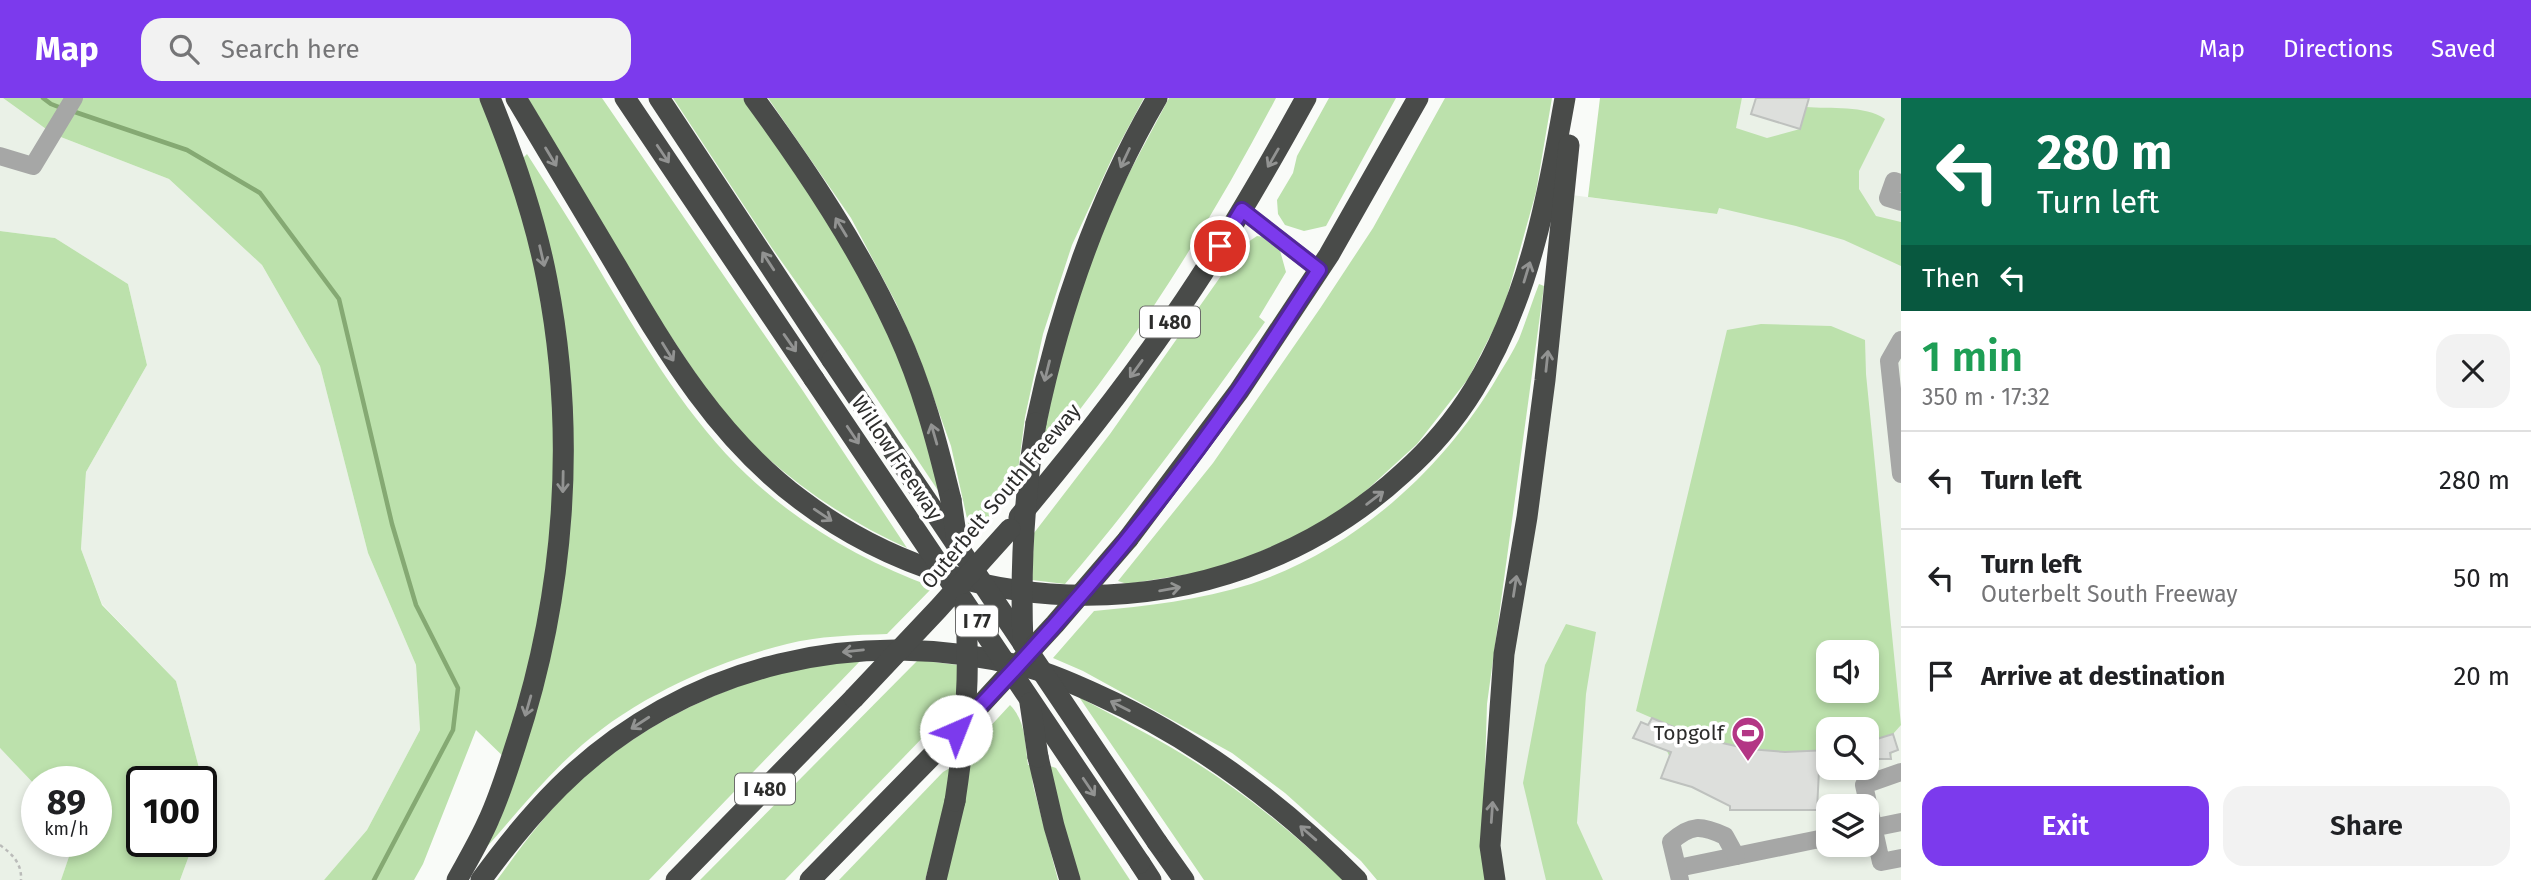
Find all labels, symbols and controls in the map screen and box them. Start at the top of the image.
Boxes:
search box [141,18,631,81]
text: Map [35,29,99,69]
icon: search [165,30,203,68]
text: Search here [221,34,360,65]
text: Map [2199,35,2245,63]
text: Directions [2283,35,2393,63]
text: Saved [2431,35,2496,63]
text: 280 m [2037,123,2173,182]
icon: left [1922,126,2013,217]
one-way arrow [656,144,670,164]
one-way arrow [544,146,558,166]
one-way arrow [1118,147,1131,168]
one-way arrow [1266,147,1280,167]
text: Turn left [2037,183,2159,221]
pin [1190,216,1250,276]
one-way arrow [834,217,848,237]
icon: arrive [1201,227,1239,265]
one-way arrow [535,244,549,267]
one-way arrow [761,252,775,272]
icon: left [1994,259,2032,297]
one-way arrow [1521,261,1534,283]
text: Then [1922,263,1980,294]
road number: I 480 [1140,306,1200,338]
text: 1 min [1922,332,2023,382]
one-way arrow [783,333,797,352]
button: close [2436,334,2510,408]
one-way arrow [660,342,675,361]
one-way arrow [1541,350,1554,373]
one-way arrow [1040,359,1053,382]
one-way arrow [1129,359,1143,378]
text: 350 m · 17:32 [1922,383,2050,411]
street label: Willow Freeway [846,391,949,526]
street label: Outerbelt South Freeway [916,397,1087,594]
one-way arrow [927,423,940,445]
one-way arrow [846,425,860,445]
icon: left [1922,461,1960,499]
text: Turn left [1981,465,2082,496]
text: 280 m [2439,465,2510,496]
one-way arrow [556,470,570,493]
one-way arrow [1365,490,1384,505]
one-way arrow [813,508,832,522]
text: Turn left [1981,549,2082,580]
icon: left [1922,559,1960,597]
text: 50 m [2453,563,2510,594]
one-way arrow [1509,575,1522,598]
text: Outerbelt South Freeway [1981,580,2238,608]
one-way arrow [1158,582,1180,595]
road number: I 77 [956,606,998,636]
map controls [1816,640,1879,857]
button: sound [1816,640,1879,703]
one-way arrow [842,645,865,658]
icon: arrive [1922,657,1960,695]
text: Arrive at destination [1981,661,2225,692]
text: 20 m [2453,661,2510,692]
one-way arrow [521,694,534,717]
position arrow [919,694,993,768]
one-way arrow [1110,698,1131,712]
sports icon: Topgolf [1729,714,1767,763]
one-way arrow [630,716,650,730]
button: search [1816,717,1879,780]
place label: Topgolf [1654,720,1726,746]
speed limit sign: 100 [126,766,217,857]
road number: I 480 [735,774,795,804]
one-way arrow [1082,777,1096,796]
text: 89 [47,781,86,823]
button: Exit [1922,786,2209,866]
button: Share [2223,786,2510,866]
button: layers [1816,794,1879,857]
one-way arrow [1486,802,1499,824]
text: km/h [44,818,89,840]
one-way arrow [1299,825,1317,841]

